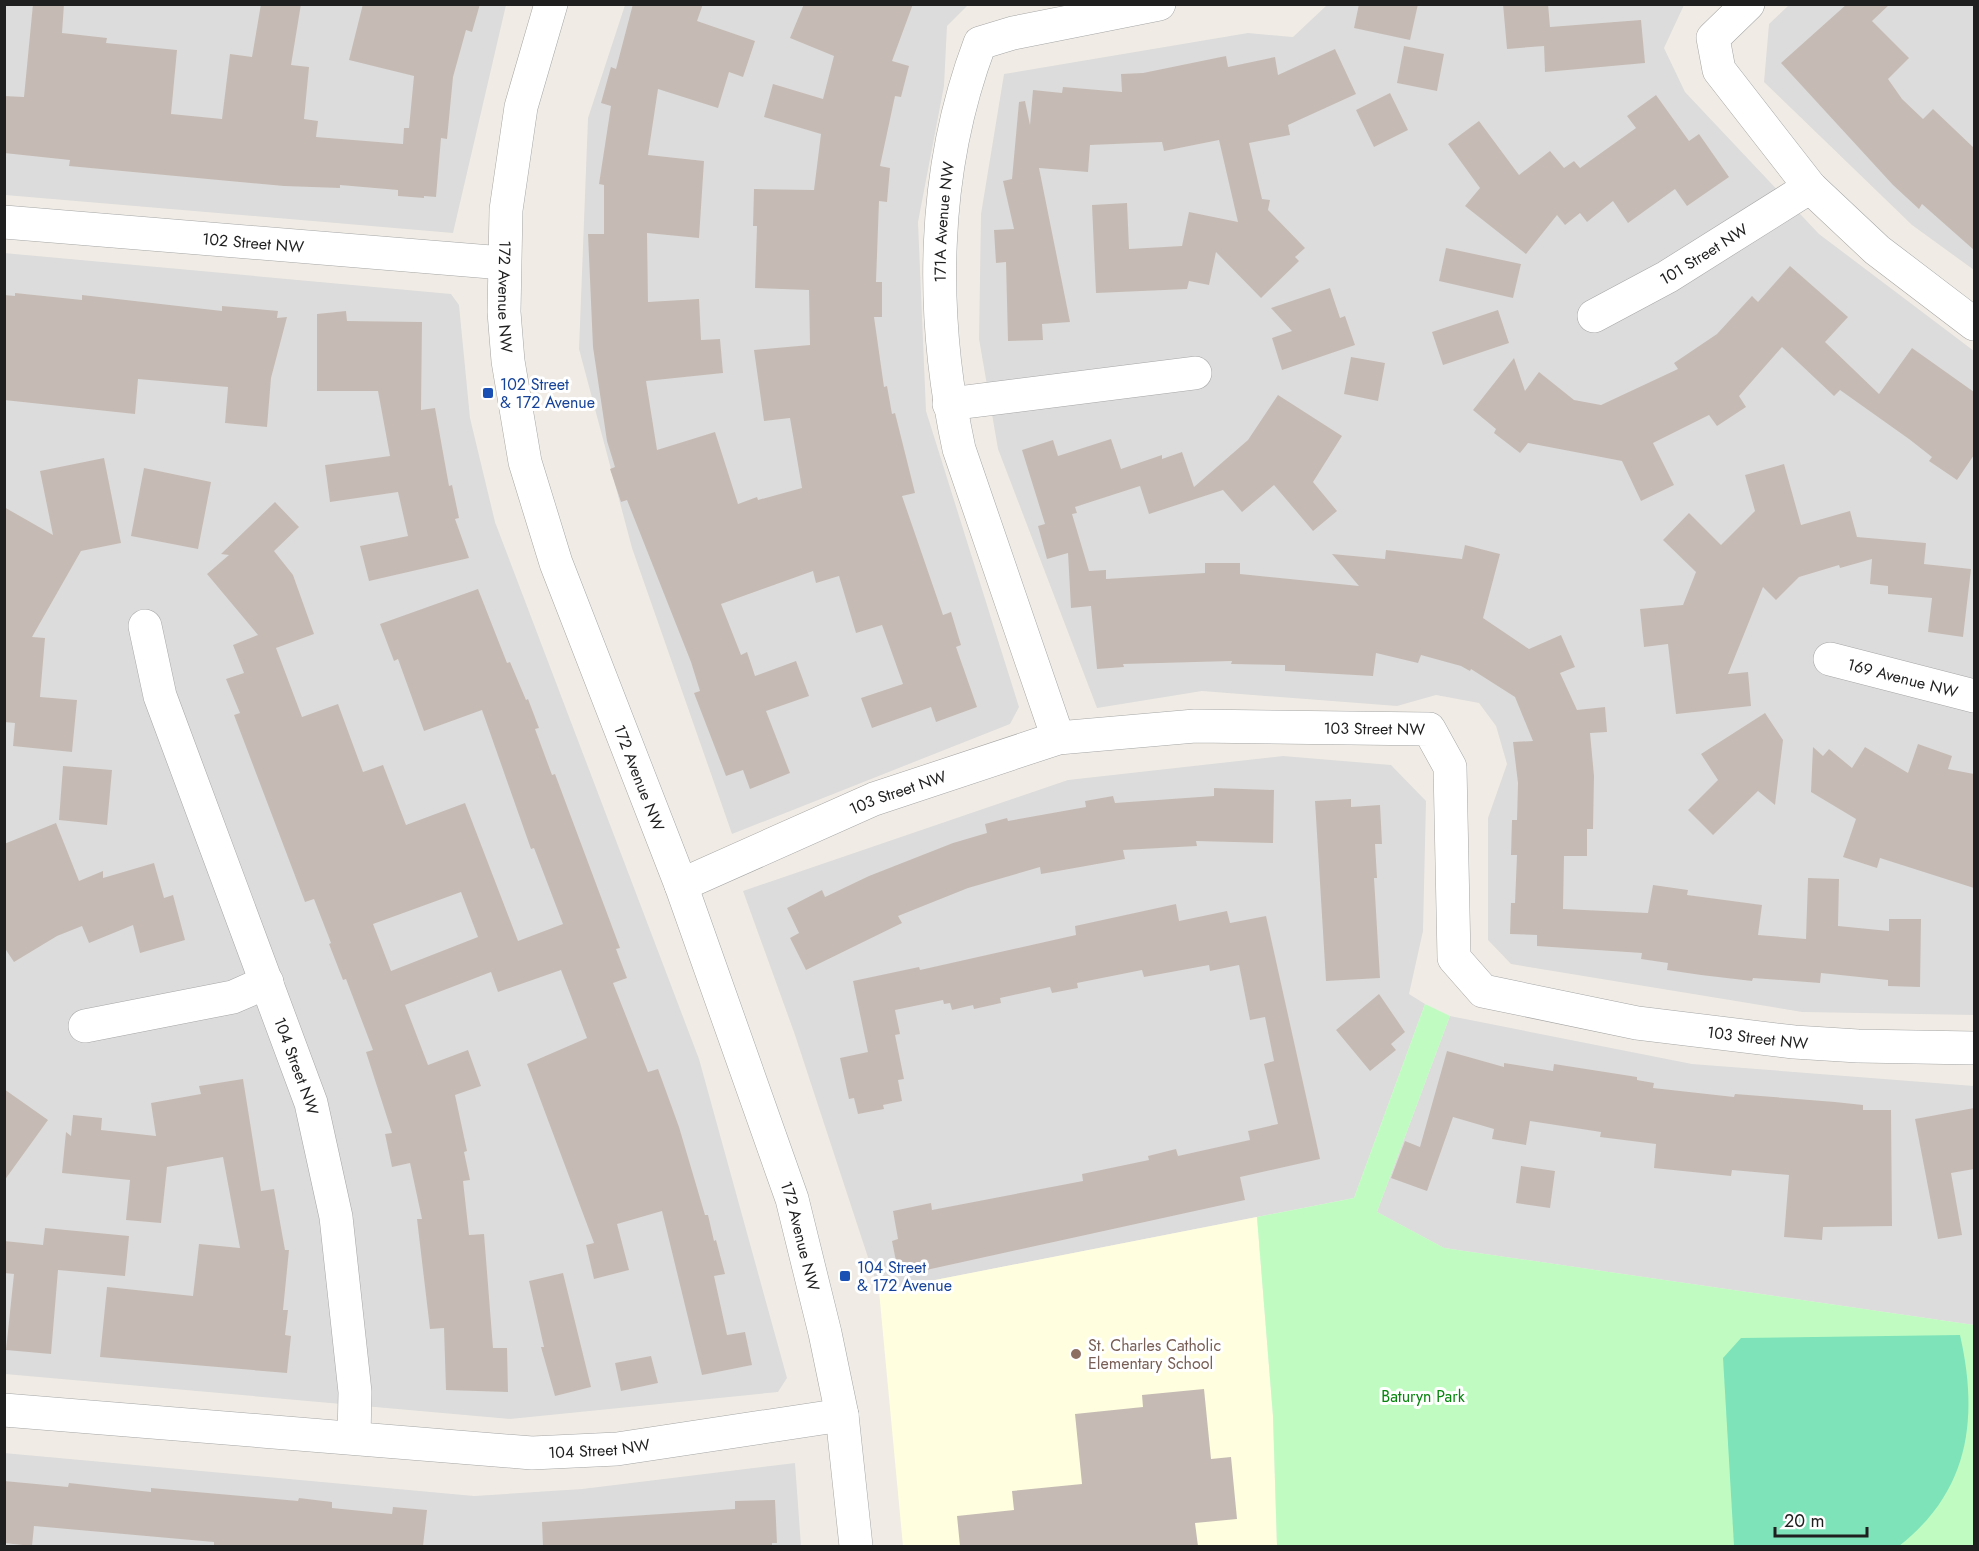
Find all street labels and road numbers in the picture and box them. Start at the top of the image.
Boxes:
street label: 171A Avenue NW [928,160,960,283]
street label: 101 Street NW [1656,217,1752,290]
street label: 102 Street NW [201,227,305,258]
street label: 172 Avenue NW [493,240,519,354]
street label: 169 Avenue NW [1845,652,1961,703]
street label: 103 Street NW [1323,716,1425,740]
street label: 172 Avenue NW [608,721,671,835]
street label: 103 Street NW [845,764,949,820]
street label: 104 Street NW [269,1014,325,1117]
street label: 103 Street NW [1706,1020,1809,1054]
street label: 172 Avenue NW [775,1178,826,1293]
street label: 104 Street NW [548,1433,652,1464]

